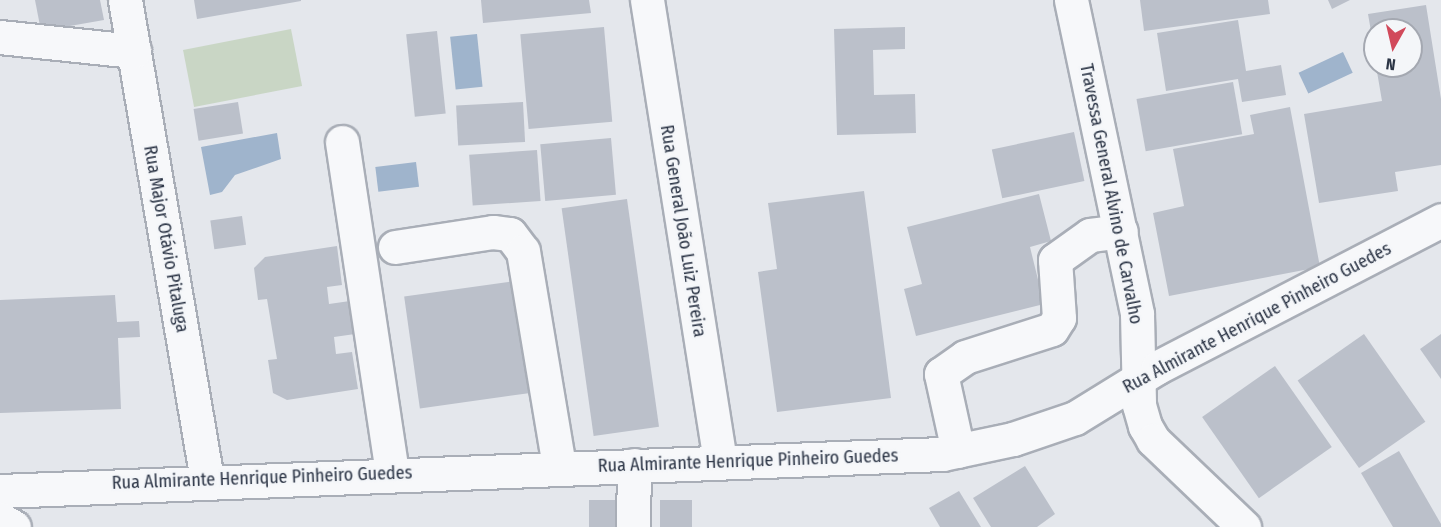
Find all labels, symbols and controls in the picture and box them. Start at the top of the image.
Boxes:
north arrow [1363,18,1423,78]
text: N [1385,54,1397,74]
street label: Travessa General Alvino de Carvalho [1075,62,1147,326]
street label: Rua General João Luiz Pereira [656,123,710,339]
street label: Rua Major Otávio Pitaluga [139,144,193,334]
street label: Rua Almirante Henrique Pinheiro Guedes [1119,238,1395,398]
street label: Rua Almirante Henrique Pinheiro Guedes [597,445,899,477]
street label: Rua Almirante Henrique Pinheiro Guedes [111,462,413,494]

